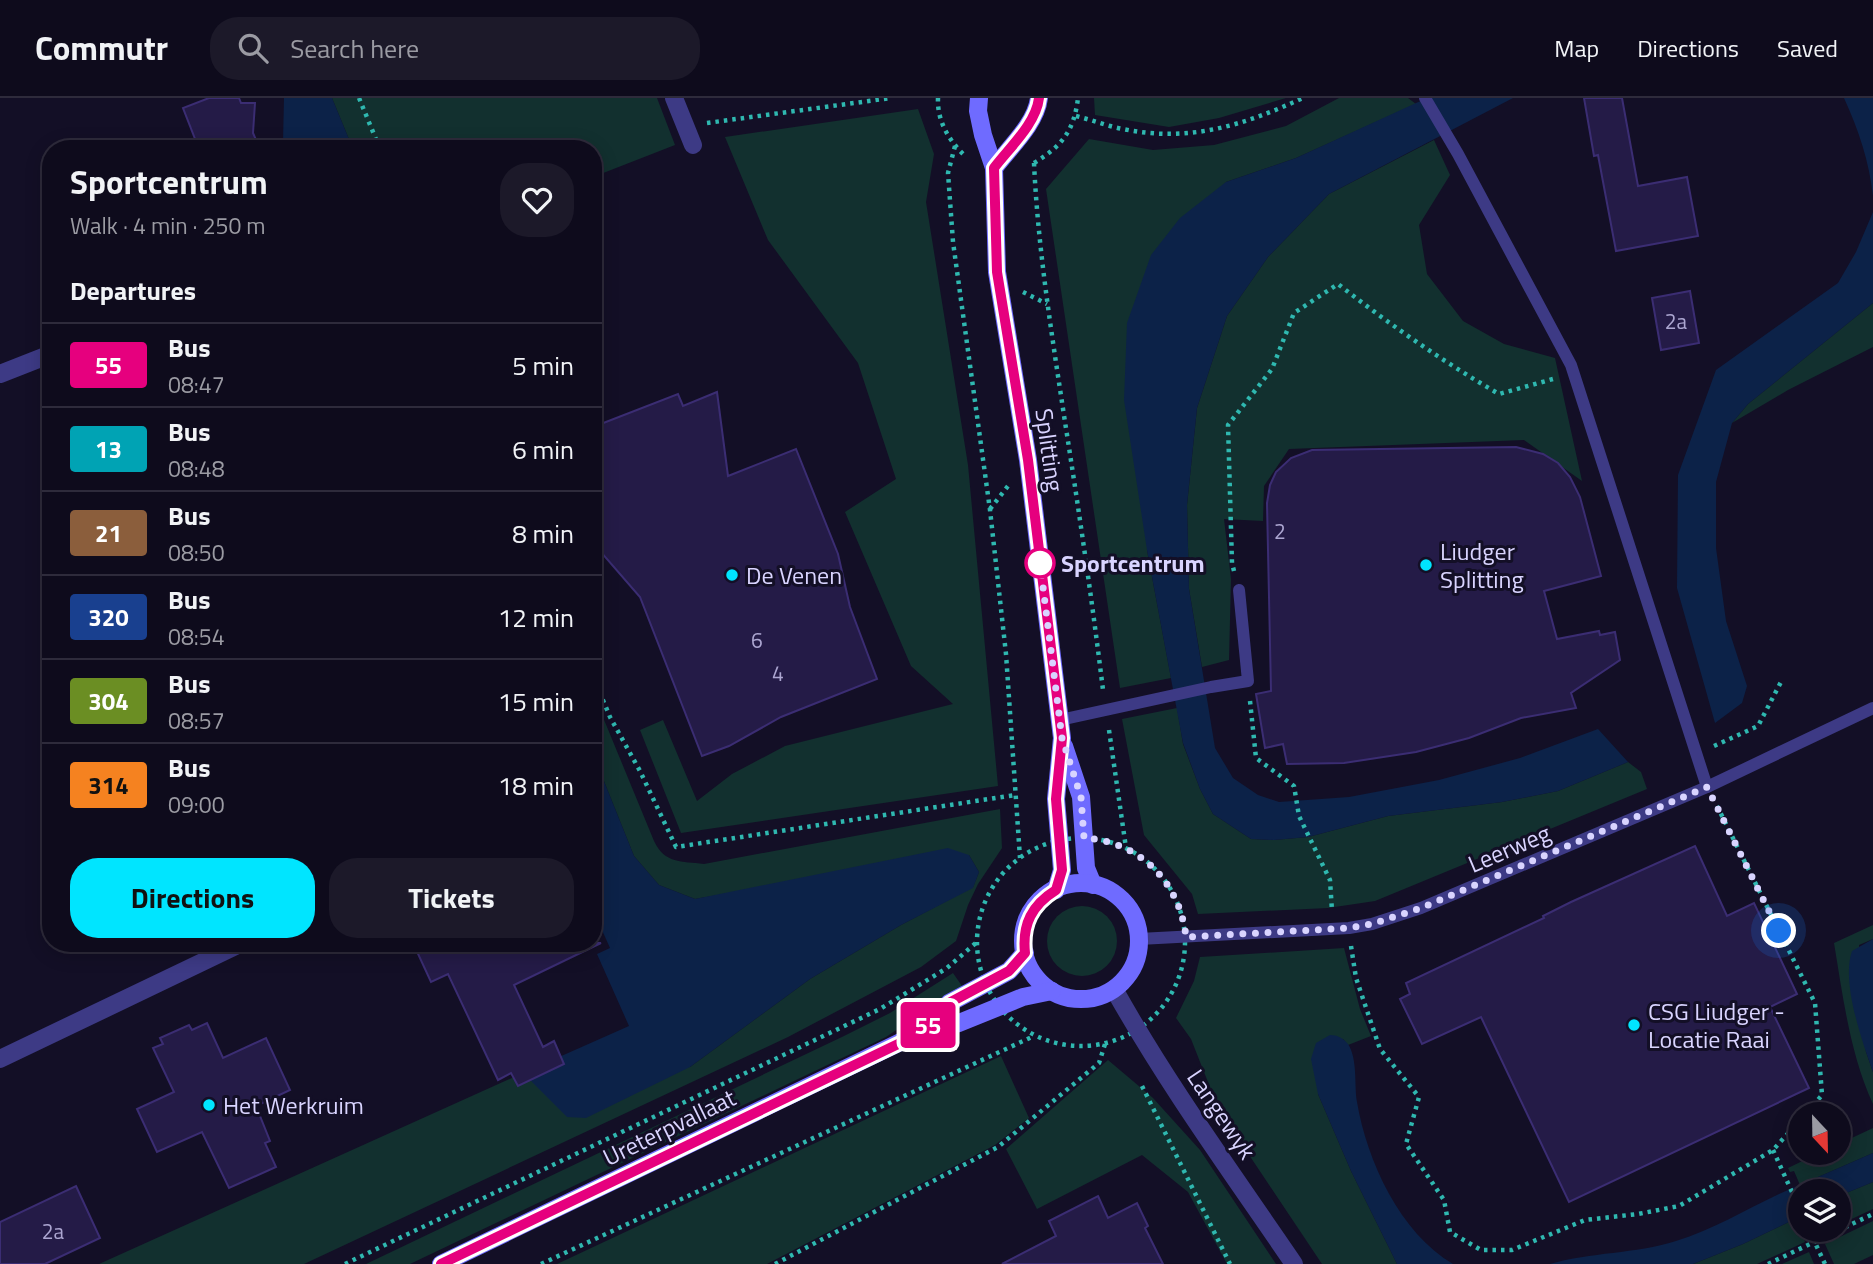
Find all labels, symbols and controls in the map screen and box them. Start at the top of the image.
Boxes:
search box [210,17,700,80]
text: Commutr [35,23,168,73]
icon: search [234,29,272,67]
text: Search here [290,29,419,68]
text: Map [1554,30,1599,66]
text: Directions [1637,30,1739,66]
text: Saved [1777,30,1838,66]
text: Sportcentrum [70,157,268,207]
button: heart [500,163,574,237]
text: Walk · 4 min · 250 m [70,208,266,243]
text: Departures [70,271,196,310]
house number: 2a [1665,305,1688,337]
text: Bus [168,328,210,367]
text: 5 min [512,346,574,385]
text: 55 [95,347,122,383]
text: 08:47 [168,367,225,402]
street label: Splitting [1026,406,1074,494]
text: Bus [168,412,210,451]
text: 6 min [512,430,574,469]
text: 13 [95,431,122,467]
text: 08:48 [168,451,225,486]
text: Bus [168,496,210,535]
text: 8 min [512,514,574,553]
text: 21 [95,515,122,551]
house number: 2 [1274,515,1286,547]
place label: Liudger Splitting [1440,533,1524,597]
text: 08:50 [168,535,225,570]
place label: Sportcentrum [1061,545,1205,581]
marker: Sportcentrum [1025,548,1055,578]
place label: De Venen [746,557,842,593]
marker: Liudger Splitting [1418,557,1434,573]
marker: De Venen [724,567,740,583]
text: Bus [168,580,210,619]
text: 12 min [498,598,574,637]
text: 320 [88,599,129,635]
text: 08:54 [168,619,225,654]
house number: 6 [751,624,763,656]
house number: 4 [772,657,784,689]
text: Bus [168,664,210,703]
text: 15 min [498,682,574,721]
text: 304 [88,683,129,719]
text: 08:57 [168,703,225,738]
text: Bus [168,748,210,787]
text: 18 min [498,766,574,805]
text: 314 [88,767,129,803]
text: 09:00 [168,787,225,822]
street label: Leerweg [1462,815,1556,881]
button: Directions [70,858,315,938]
button: Tickets [329,858,574,938]
your location [1761,913,1796,948]
place label: CSG Liudger - Locatie Raai [1648,993,1785,1057]
line badge: 55 [897,1002,960,1048]
text: 55 [915,1007,941,1043]
marker: CSG Liudger - Locatie Raai [1626,1017,1642,1033]
street label: Langewyk [1179,1062,1266,1167]
street label: Ureterpvallaat [596,1079,742,1175]
place label: Het Werkruim [223,1087,364,1123]
marker: Het Werkruim [201,1097,217,1113]
north arrow [1788,1102,1852,1166]
map controls [1788,1102,1851,1242]
button: layers [1788,1179,1851,1242]
house number: 2a [42,1215,65,1247]

